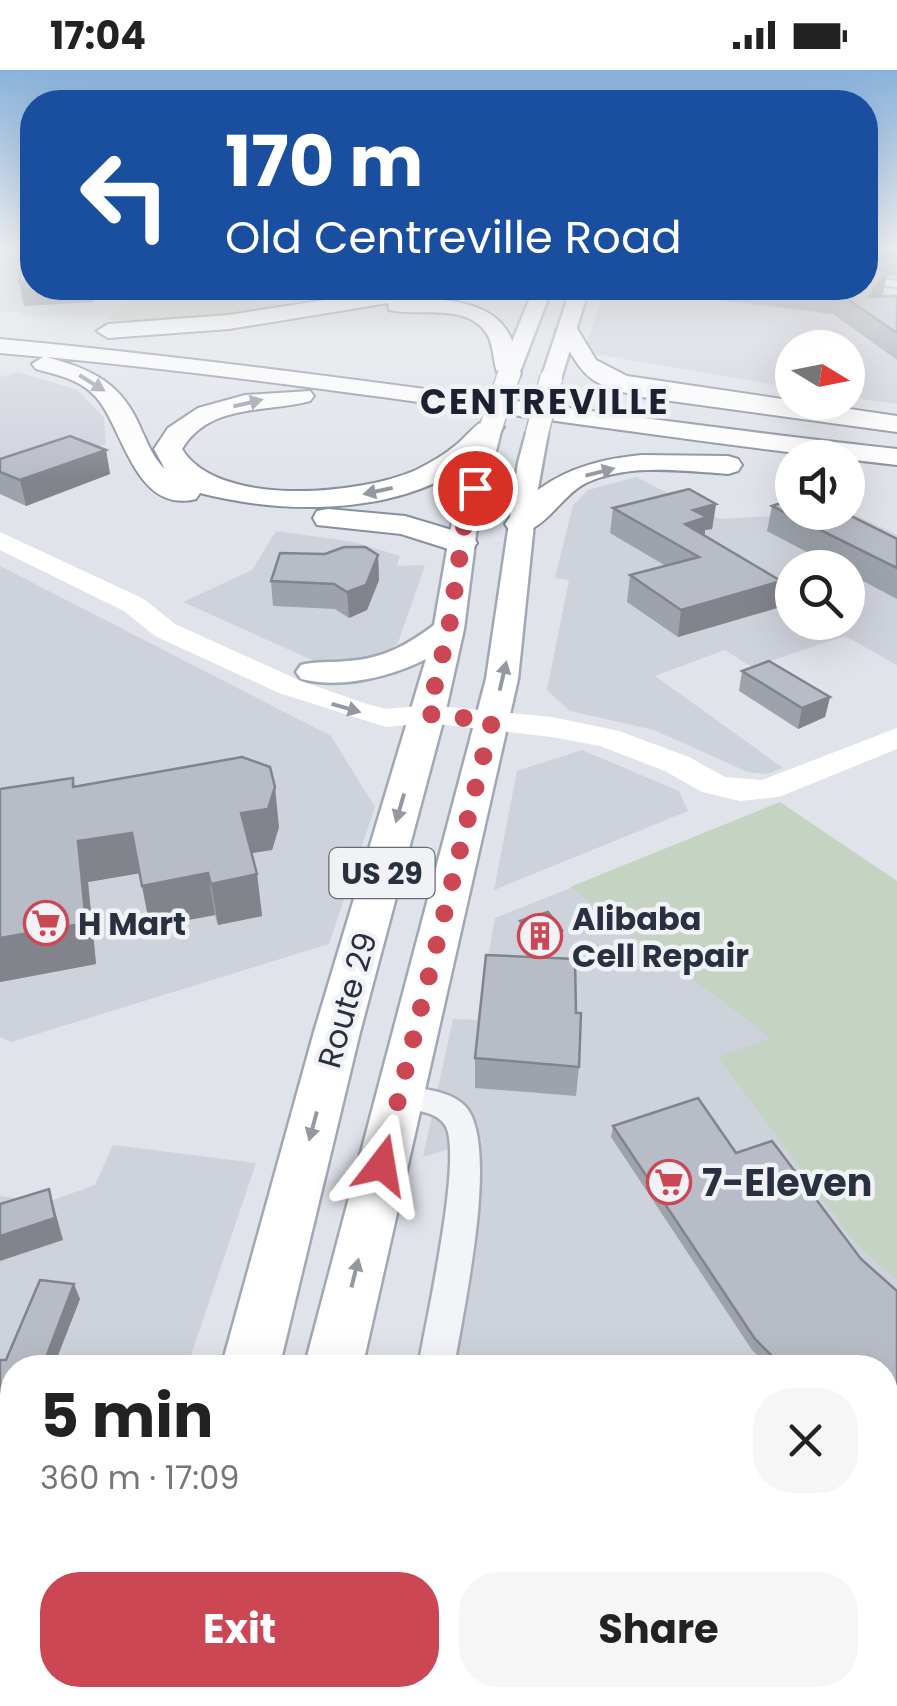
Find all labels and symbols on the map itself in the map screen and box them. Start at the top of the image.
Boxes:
north arrow [775,330,865,420]
one-way arrow [78,374,106,391]
district label: CENTREVILLE [420,377,670,426]
one-way arrow [233,395,264,410]
pin [433,446,518,531]
one-way arrow [585,463,616,479]
one-way arrow [362,484,393,499]
one-way arrow [496,660,511,691]
one-way arrow [332,701,362,716]
one-way arrow [392,793,407,824]
road number: US 29 [330,848,434,898]
place label: Alibaba Cell Repair [572,896,749,978]
supermarket icon: H Mart [23,900,69,946]
place label: H Mart [78,901,186,946]
building icon: Alibaba Cell Repair [517,913,563,959]
street label: Route 29 [306,927,388,1073]
one-way arrow [304,1111,320,1142]
position arrow [330,1113,434,1217]
place label: 7-Eleven [702,1156,872,1209]
supermarket icon: 7-Eleven [646,1159,692,1205]
one-way arrow [348,1257,363,1288]

